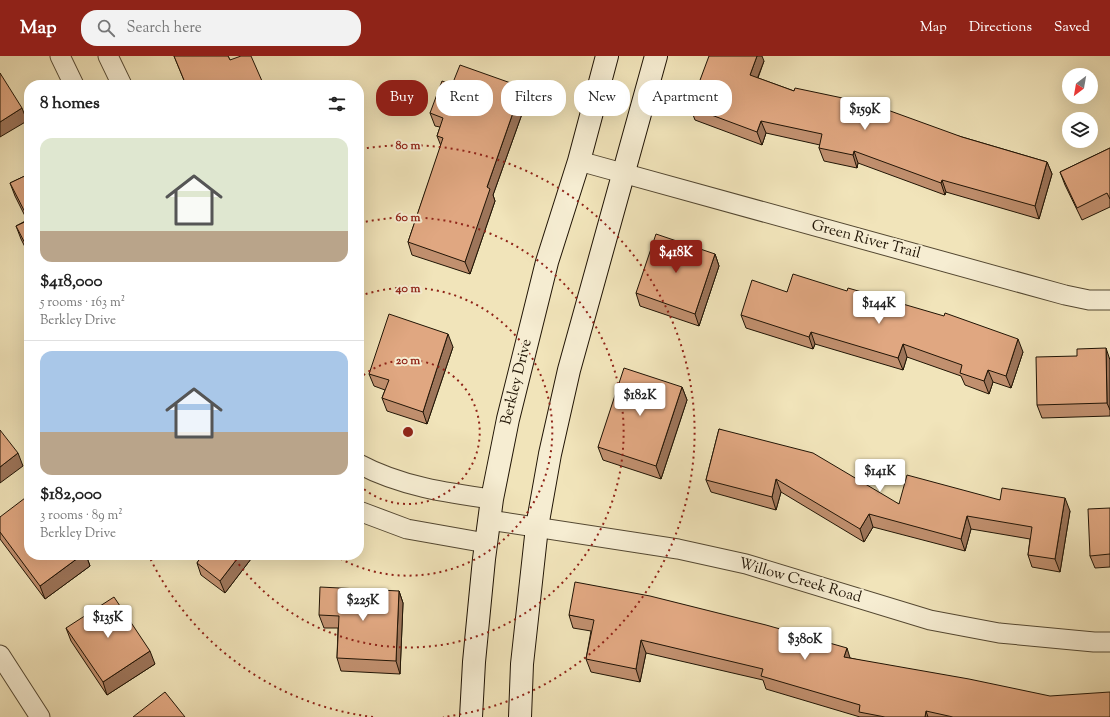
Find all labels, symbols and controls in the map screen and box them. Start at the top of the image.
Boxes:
search box [81,10,361,46]
text: Map [20,15,57,42]
icon: search [95,17,117,39]
text: Search here [127,18,202,39]
text: Map [920,18,947,38]
text: Directions [969,18,1032,38]
text: Saved [1054,18,1090,38]
north arrow [1062,68,1098,104]
map controls [1062,68,1098,148]
chip: Buy [376,80,428,116]
chip: Rent [436,80,493,116]
chip: Filters [501,80,566,116]
chip: New [574,80,630,116]
chip: Apartment [638,80,732,116]
text: 8 homes [40,92,100,116]
icon: filters [326,93,348,115]
pin: $159K [837,97,893,131]
text: $159K [849,101,881,119]
button: layers [1062,112,1098,148]
text: 80 m [396,137,420,155]
icon: home [158,164,230,236]
text: 60 m [396,209,420,227]
street label: Green River Trail [809,215,923,265]
pin: $418K [648,240,704,274]
text: $418K [659,244,693,262]
text: $418,000 [40,270,102,294]
text: 40 m [395,280,420,298]
pin: $144K [851,291,907,325]
text: 5 rooms · 163 m² [40,294,125,312]
text: $144K [862,295,896,313]
text: Berkley Drive [40,312,116,330]
street label: Berkley Drive [496,337,538,427]
text: 20 m [396,352,420,370]
icon: home [158,377,230,449]
pin: $182K [612,383,668,417]
text: $182K [623,387,657,405]
centre of rings [401,425,415,439]
pin: $141K [852,459,908,493]
text: $141K [864,463,896,481]
text: $182,000 [40,483,102,507]
text: 3 rooms · 89 m² [40,507,123,525]
text: Berkley Drive [40,525,116,543]
street label: Willow Creek Road [736,553,864,609]
pin: $225K [335,588,391,622]
text: $225K [347,592,379,610]
pin: $135K [80,605,136,639]
text: $135K [93,609,123,627]
pin: $380K [777,627,833,661]
text: $380K [788,631,822,649]

